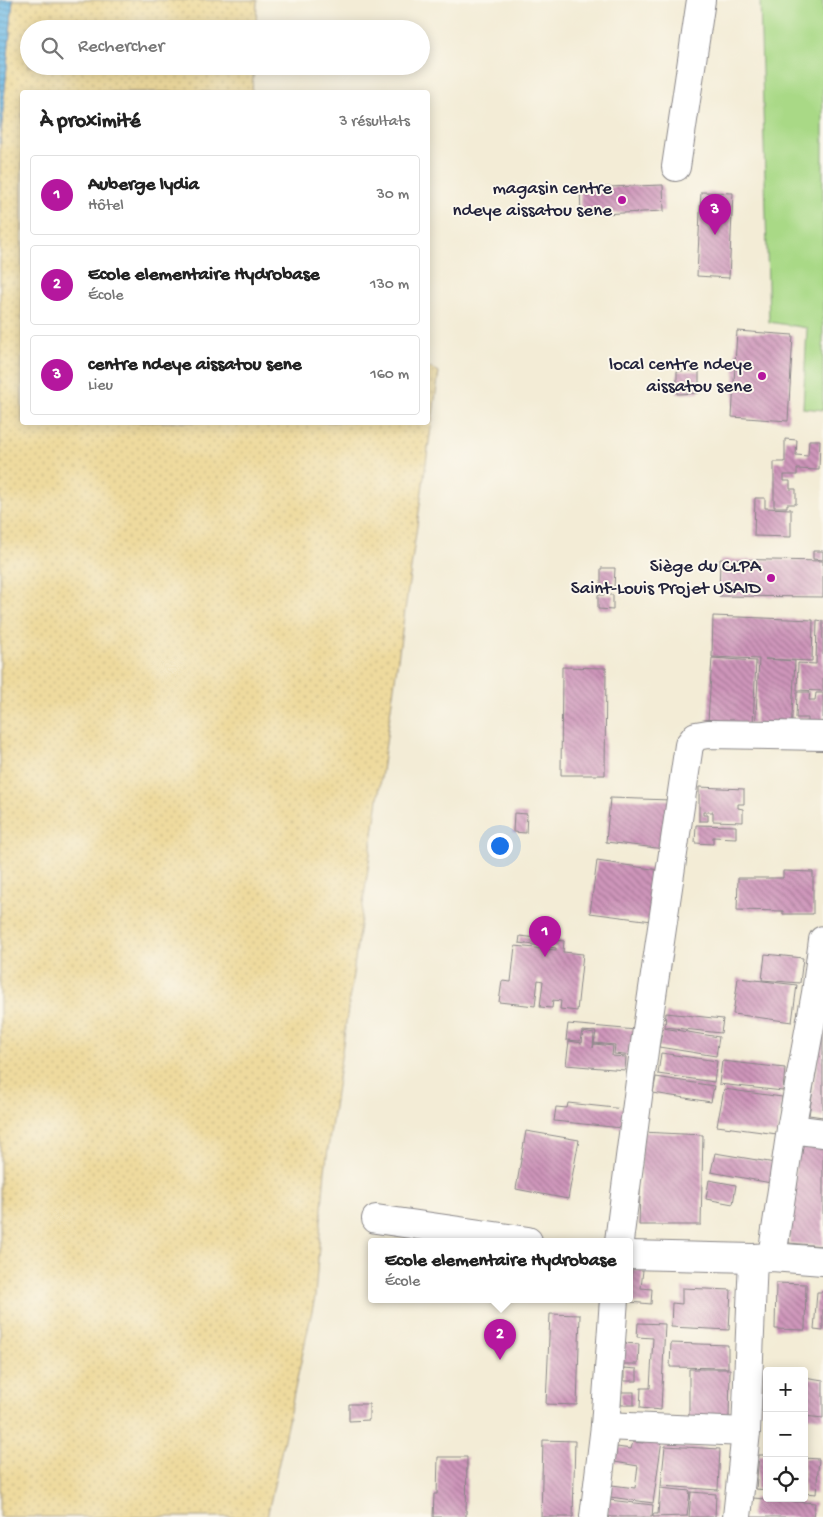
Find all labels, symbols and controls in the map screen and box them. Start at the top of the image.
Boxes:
search box [20,20,430,75]
icon: search [38,34,66,62]
text: Rechercher [78,36,164,59]
text: À proximité [40,110,141,135]
text: 3 résultats [339,113,410,132]
text: Auberge lydia [88,174,199,197]
place label: magasin centre ndeye aissatou sene [453,178,612,223]
text: 1 [54,186,60,205]
text: 30 m [376,186,409,205]
marker: magasin centre ndeye aissatou sene [616,194,628,206]
pin: 3 [699,194,731,235]
text: Hôtel [88,197,124,216]
text: Ecole elementaire Hydrobase [88,264,320,287]
text: 2 [53,276,61,295]
text: 130 m [370,276,409,295]
text: École [88,287,124,306]
text: centre ndeye aissatou sene [88,354,302,377]
place label: local centre ndeye aissatou sene [609,354,752,399]
text: 3 [53,366,61,385]
text: 160 m [370,366,409,385]
marker: local centre ndeye aissatou sene [756,370,768,382]
text: Lieu [88,377,113,396]
place label: Siège du CLPA Saint-Louis Projet USAID [571,556,763,601]
marker: Siège du CLPA Saint-Louis Projet USAID [765,572,777,584]
your location [487,833,513,859]
pin: 1 [529,916,561,957]
popup [368,1238,633,1303]
text: Ecole elementaire Hydrobase [385,1250,616,1273]
text: École [385,1273,420,1292]
pin: 2 [484,1319,516,1360]
map controls [763,1367,808,1502]
button: + [763,1367,808,1412]
button: − [763,1412,808,1457]
button: locate [763,1457,808,1502]

